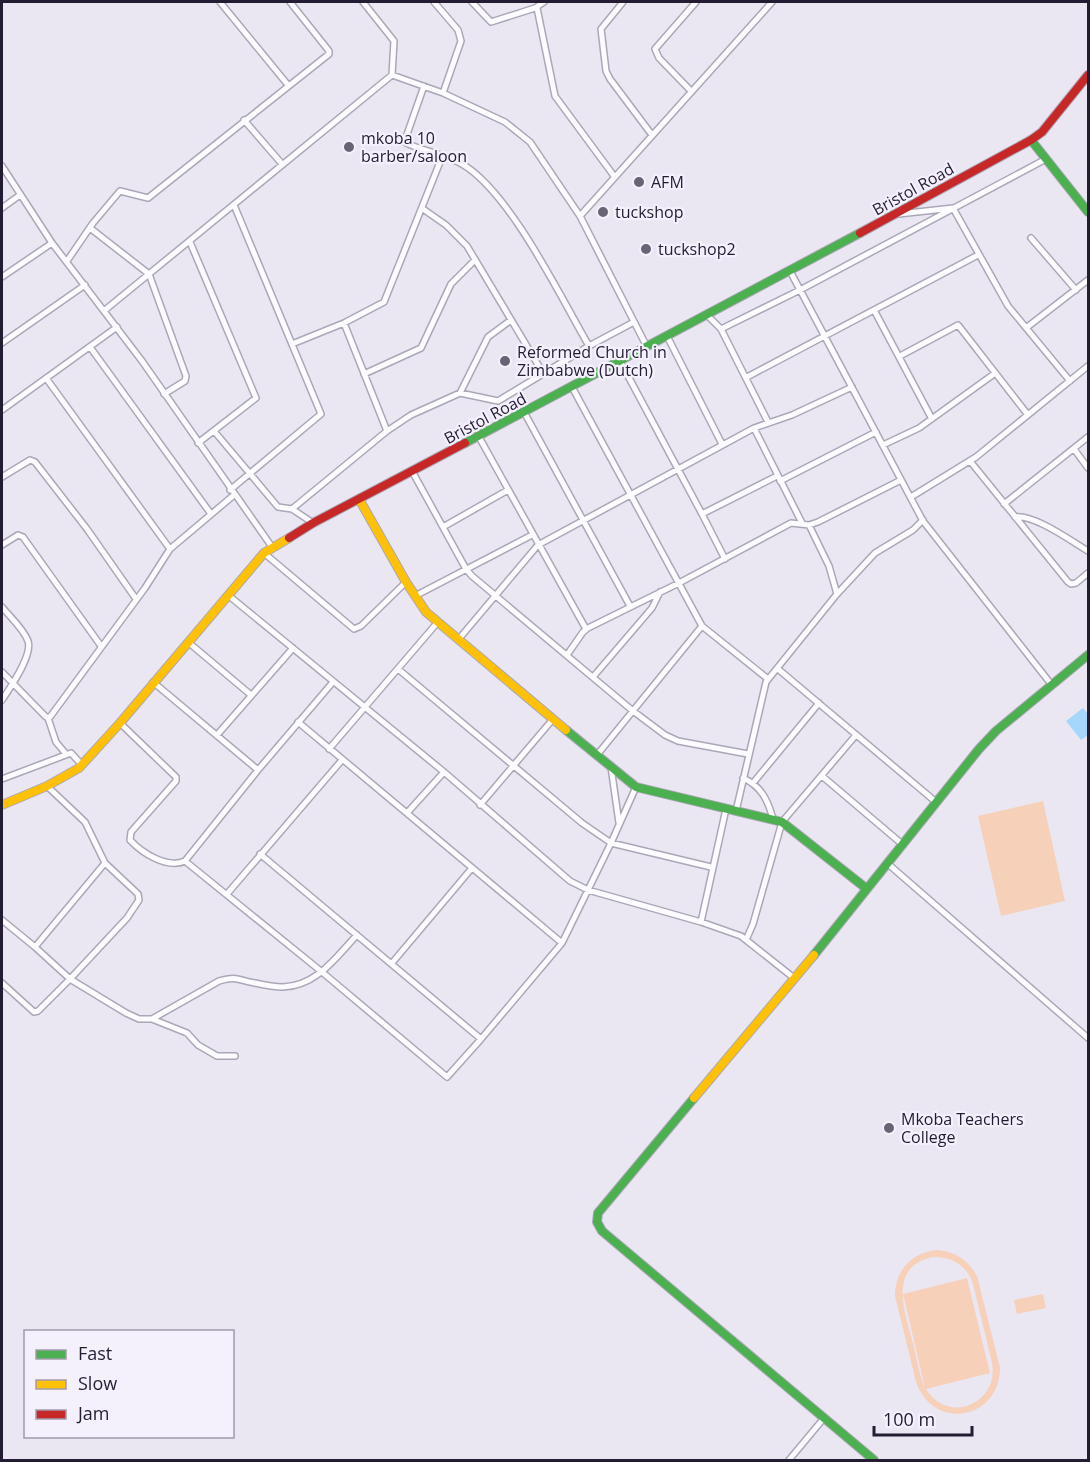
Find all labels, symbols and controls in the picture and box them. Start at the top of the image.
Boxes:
place label: mkoba 10 barber/saloon [361,127,467,167]
marker: mkoba 10 barber/saloon [342,140,356,154]
street label: Bristol Road [868,158,958,220]
place label: AFM [651,171,684,193]
marker: AFM [632,175,646,189]
place label: tuckshop [615,201,683,223]
marker: tuckshop [596,205,610,219]
place label: tuckshop2 [658,238,736,260]
marker: tuckshop2 [639,242,653,256]
place label: Reformed Church in Zimbabwe (Dutch) [517,341,667,381]
marker: Reformed Church in Zimbabwe (Dutch) [498,354,512,368]
street label: Bristol Road [440,387,530,449]
place label: Mkoba Teachers College [901,1108,1024,1148]
marker: Mkoba Teachers College [882,1121,896,1135]
legend [24,1330,234,1438]
text: Fast [78,1341,112,1365]
text: Slow [78,1371,117,1395]
scale bar [874,1399,972,1437]
text: Jam [76,1401,110,1425]
text: 100 m [883,1407,935,1431]

